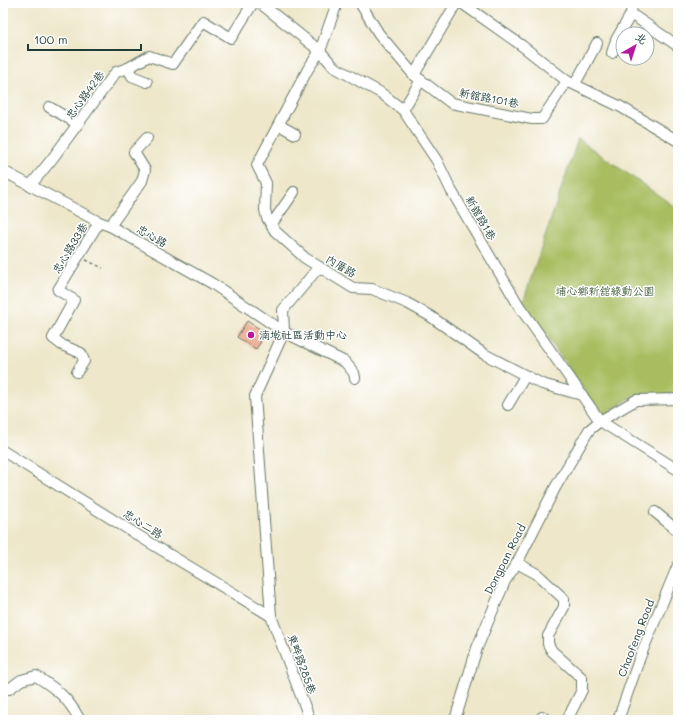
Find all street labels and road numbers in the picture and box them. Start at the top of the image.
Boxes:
street label: 忠心路42巷 [62,67,107,122]
street label: 新舘路101巷 [458,84,520,111]
street label: 新舘路1巷 [463,193,500,243]
street label: 忠心路33巷 [48,219,91,276]
street label: 忠心路 [134,221,170,250]
street label: 內厝路 [323,251,359,280]
street label: 忠心二路 [121,506,166,542]
street label: Dongpan Road [480,521,529,597]
street label: Chaofeng Road [614,597,657,679]
street label: 東畔路285巷 [285,632,320,696]

